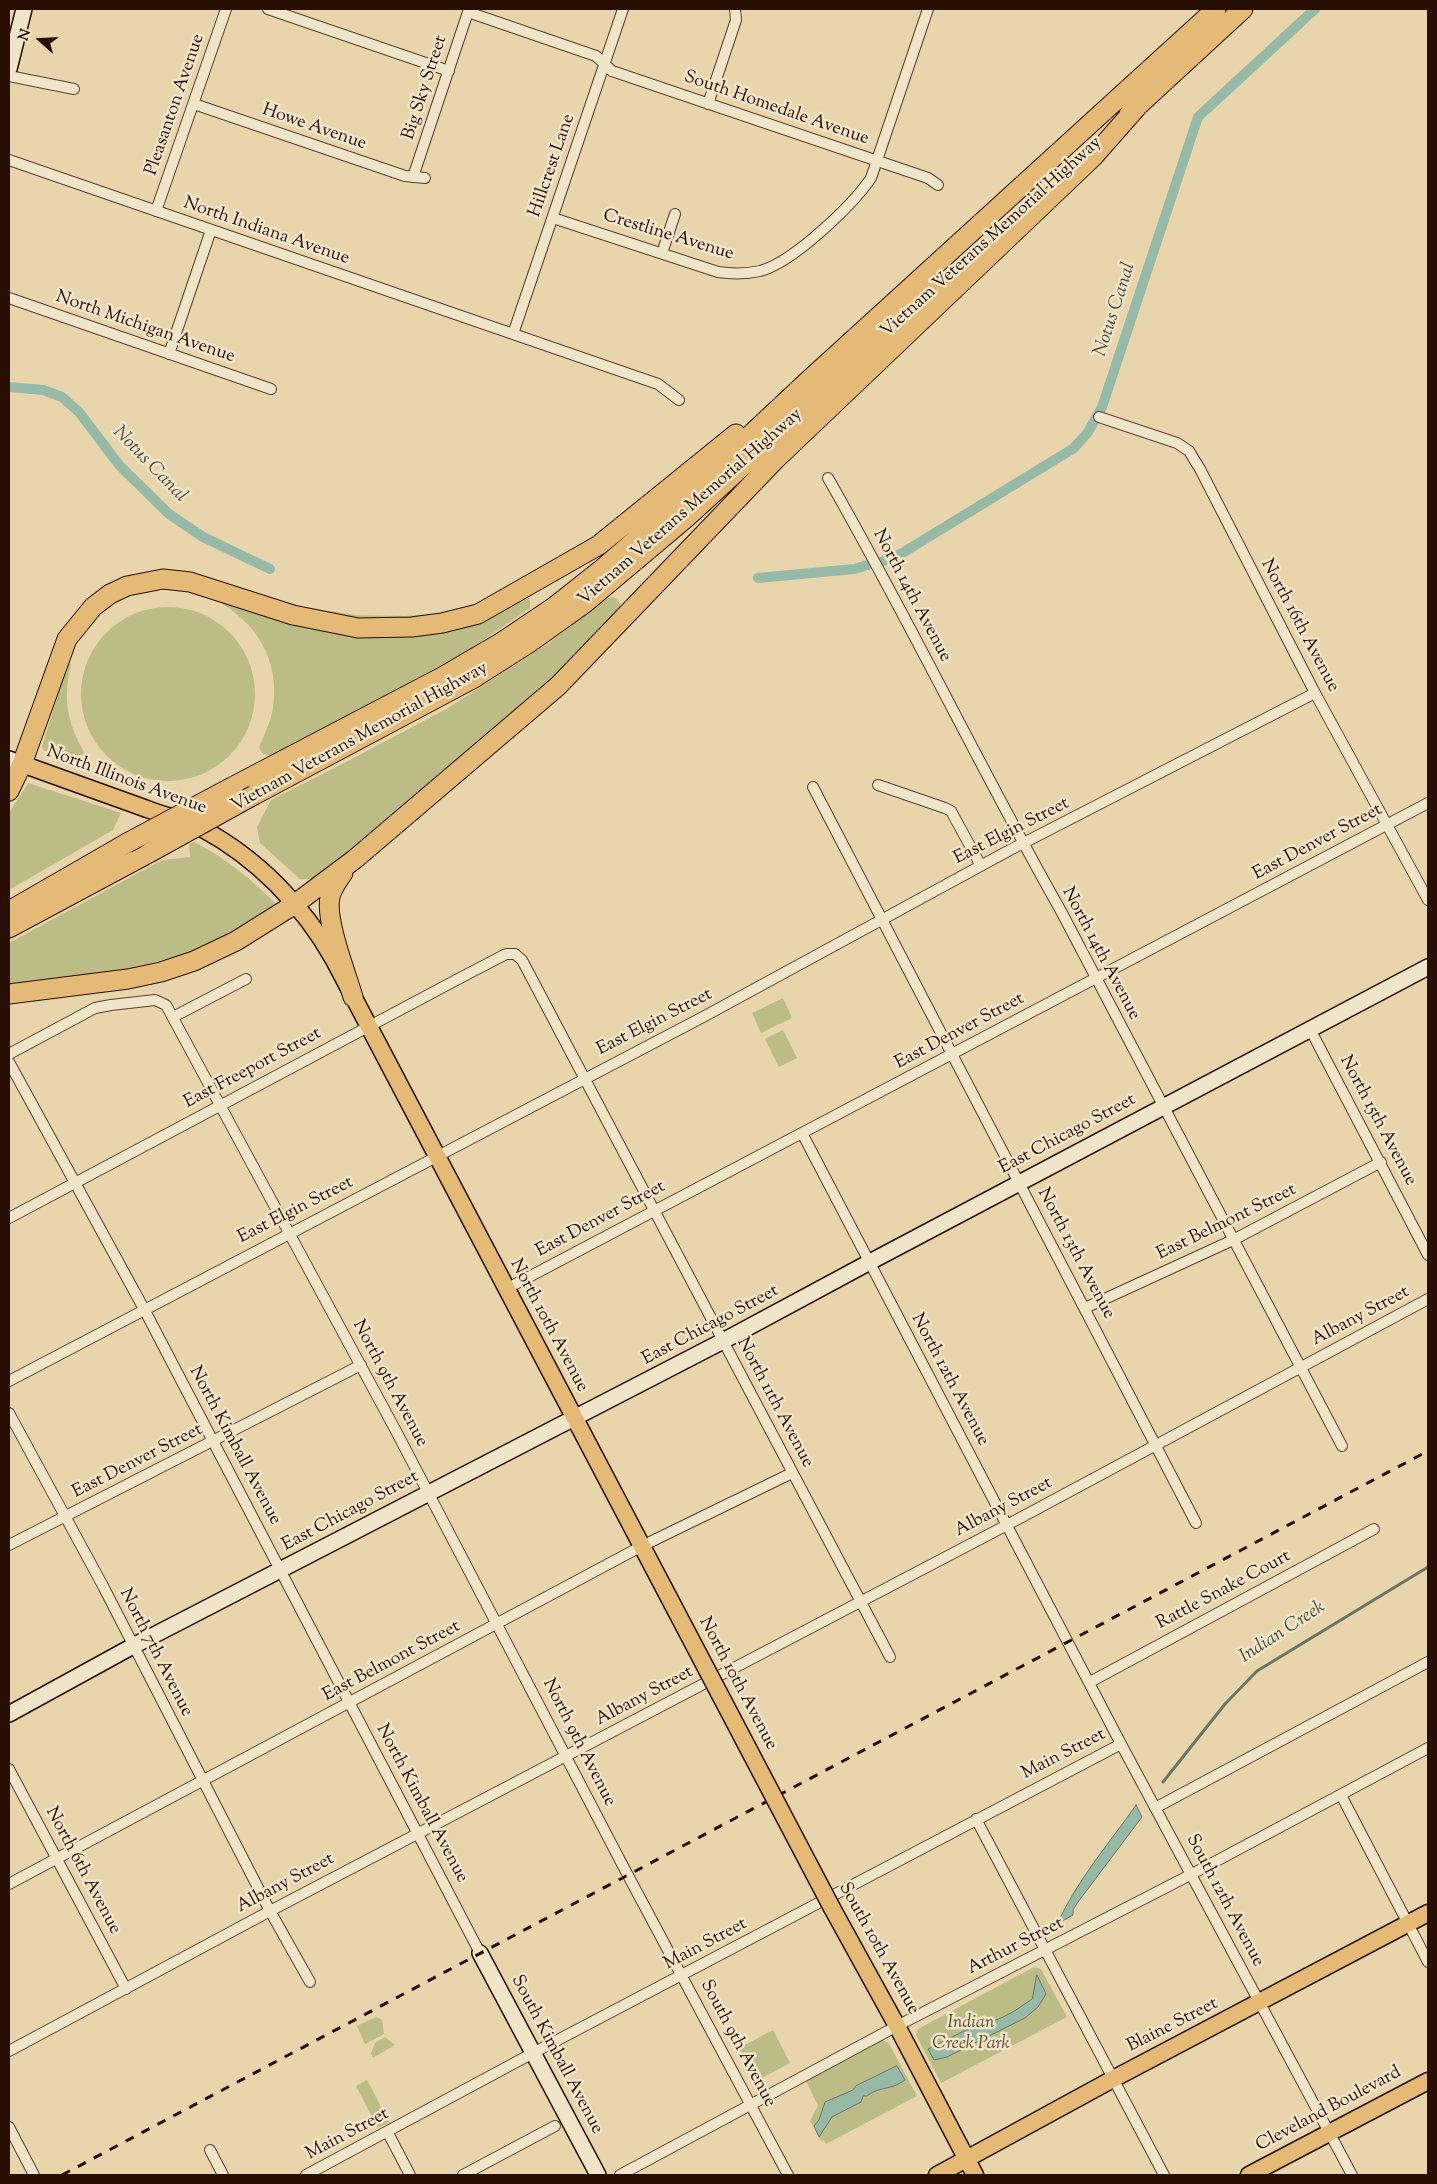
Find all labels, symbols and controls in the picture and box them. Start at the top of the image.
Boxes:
north arrow [15,15,65,65]
text: N [15,27,37,44]
street label: Pleasanton Avenue [142,31,210,179]
street label: Big Sky Street [399,33,453,143]
street label: South Homedale Avenue [681,67,871,151]
street label: Howe Avenue [259,100,369,156]
street label: Hillcrest Lane [525,112,581,220]
street label: Vietnam Veterans Memorial Highway [877,133,1107,343]
street label: North Indiana Avenue [180,193,352,271]
street label: Crestline Avenue [600,206,736,266]
water label: Notus Canal [1090,260,1142,360]
street label: North Michigan Avenue [53,287,237,369]
street label: Vietnam Veterans Memorial Highway [575,405,807,611]
water label: Notus Canal [107,422,191,508]
street label: North 14th Avenue [867,526,955,666]
street label: North 16th Avenue [1255,556,1343,696]
street label: Vietnam Veterans Memorial Highway [228,658,492,818]
street label: North Illinois Avenue [43,742,209,820]
street label: East Elgin Street [951,794,1073,870]
street label: East Denver Street [1250,800,1386,886]
street label: North 14th Avenue [1056,884,1144,1024]
street label: East Elgin Street [594,985,716,1061]
street label: East Denver Street [892,989,1028,1075]
street label: East Freeport Street [181,1024,325,1114]
street label: North 15th Avenue [1334,1052,1420,1190]
street label: East Chicago Street [996,1090,1140,1180]
street label: East Elgin Street [235,1173,357,1249]
street label: East Denver Street [533,1177,669,1263]
street label: East Belmont Street [1154,1180,1300,1266]
street label: North 13th Avenue [1031,1185,1119,1323]
street label: North 10th Avenue [504,1256,592,1396]
street label: East Chicago Street [639,1281,783,1371]
street label: Albany Street [1309,1282,1413,1352]
street label: North 12th Avenue [905,1310,993,1450]
street label: North 9th Avenue [346,1317,432,1451]
street label: North 11th Avenue [731,1334,817,1472]
street label: North Kimball Avenue [183,1363,285,1529]
street label: East Denver Street [69,1420,207,1504]
street label: East Chicago Street [279,1467,423,1557]
street label: Albany Street [952,1473,1056,1543]
street label: Rattle Snake Court [1153,1547,1295,1635]
street label: North 7th Avenue [113,1585,197,1721]
water label: Indian Creek [1236,1597,1330,1669]
street label: North 10th Avenue [693,1614,781,1754]
street label: East Belmont Street [320,1617,464,1707]
street label: Albany Street [593,1662,697,1732]
street label: North 9th Avenue [536,1675,620,1811]
street label: North Kimball Avenue [370,1721,472,1887]
street label: Main Street [1019,1725,1109,1785]
street label: North 6th Avenue [39,1804,125,1938]
street label: South 12th Avenue [1180,1831,1268,1971]
street label: Albany Street [234,1849,338,1919]
street label: South 10th Avenue [833,1879,923,2019]
street label: Main Street [661,1914,751,1976]
street label: Arthur Street [964,1914,1068,1980]
street label: South Kimball Avenue [505,1972,607,2138]
street label: South 9th Avenue [694,1977,780,2111]
street label: Blaine Street [1124,1994,1222,2058]
park label: Indian Creek Park [932,2013,1010,2056]
street label: Cleveland Boulevard [1253,2063,1405,2157]
street label: Main Street [303,2104,393,2166]

